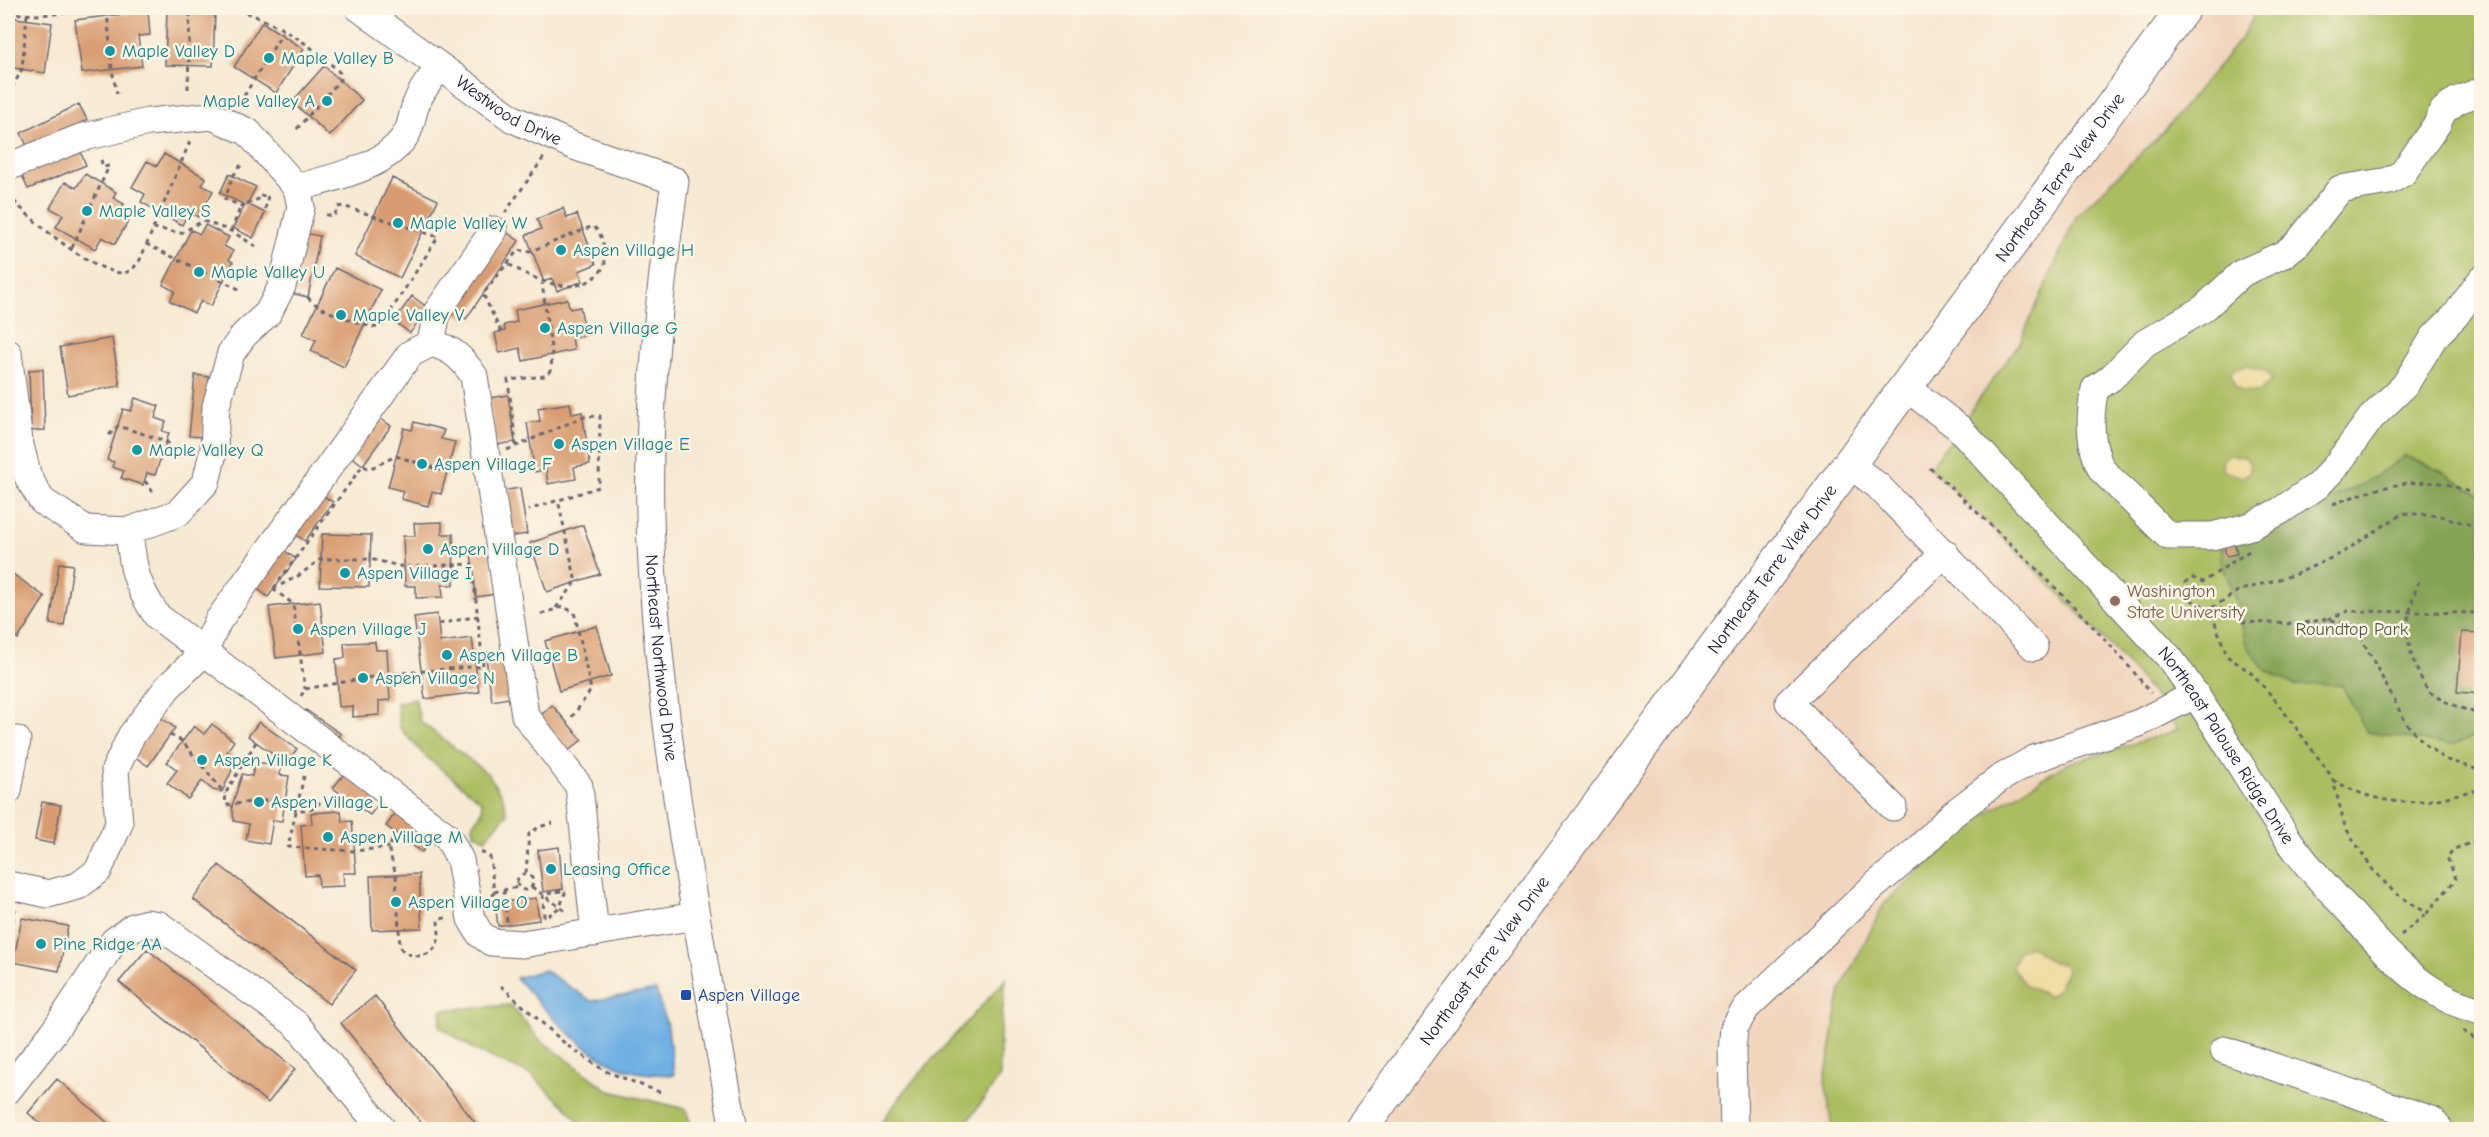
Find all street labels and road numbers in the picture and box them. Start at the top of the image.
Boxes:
street label: Westwood Drive [452,71,565,150]
street label: Northeast Terre View Drive [1991,89,2129,266]
street label: Northeast Terre View Drive [1703,480,1841,658]
street label: Northeast Northwood Drive [641,554,682,762]
street label: Northeast Palouse Ridge Drive [2154,642,2299,848]
street label: Northeast Terre View Drive [1415,872,1553,1049]

